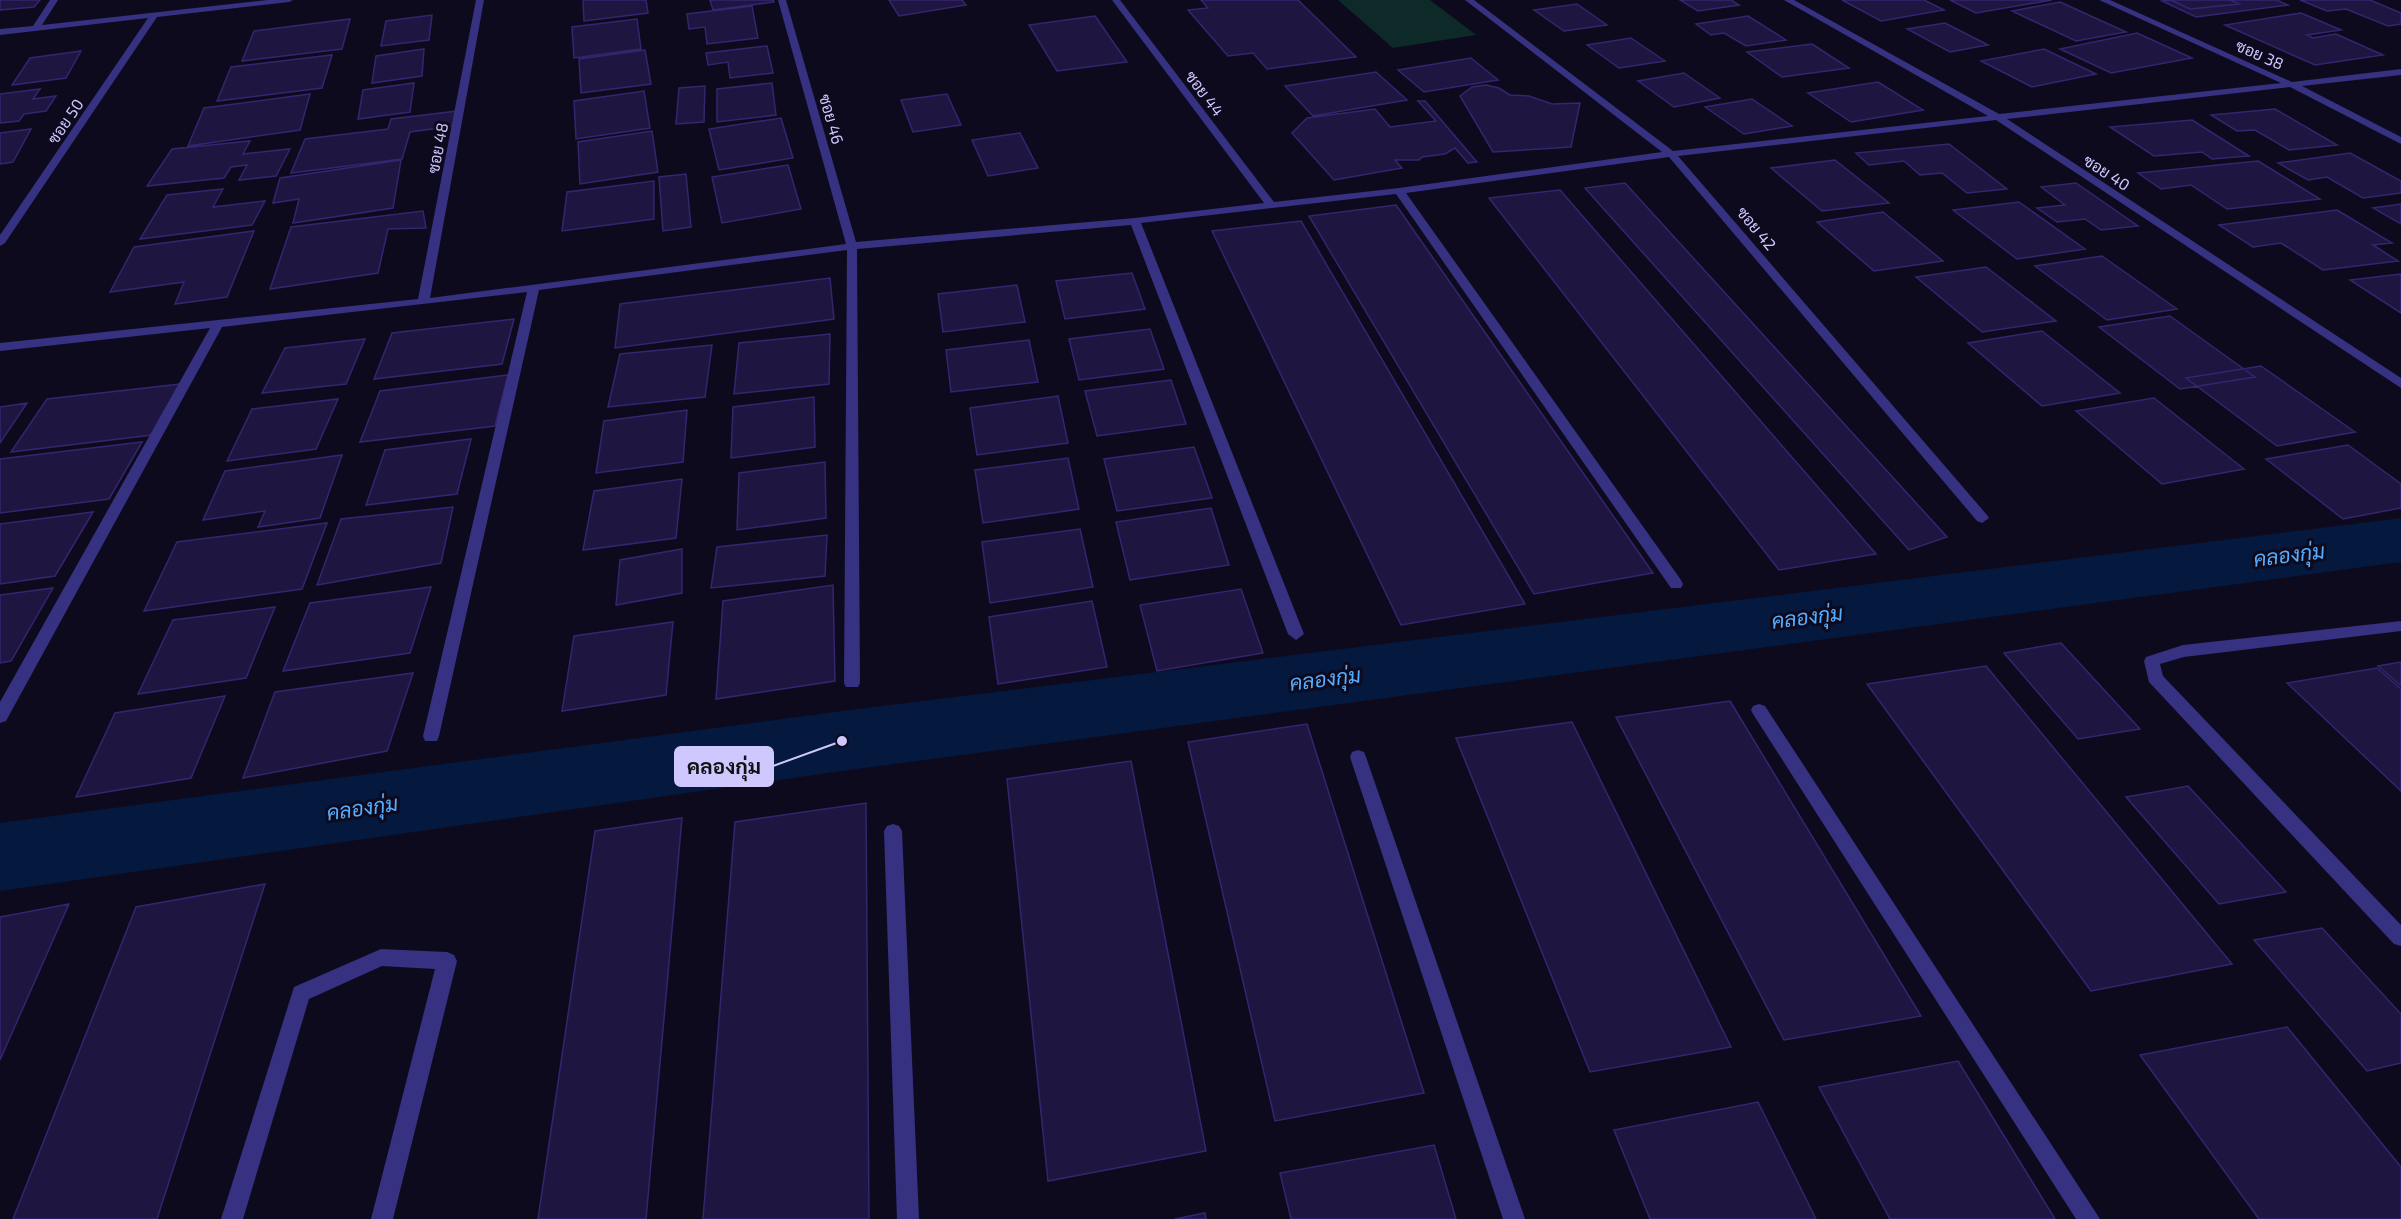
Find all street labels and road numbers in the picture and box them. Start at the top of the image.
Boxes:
street label: ซอย 38 [2233,35,2287,73]
street label: ซอย 44 [1182,67,1228,119]
street label: ซอย 46 [816,92,848,146]
street label: ซอย 50 [43,95,87,147]
street label: ซอย 48 [423,121,451,175]
street label: ซอย 40 [2080,150,2134,194]
street label: ซอย 42 [1733,202,1781,254]

